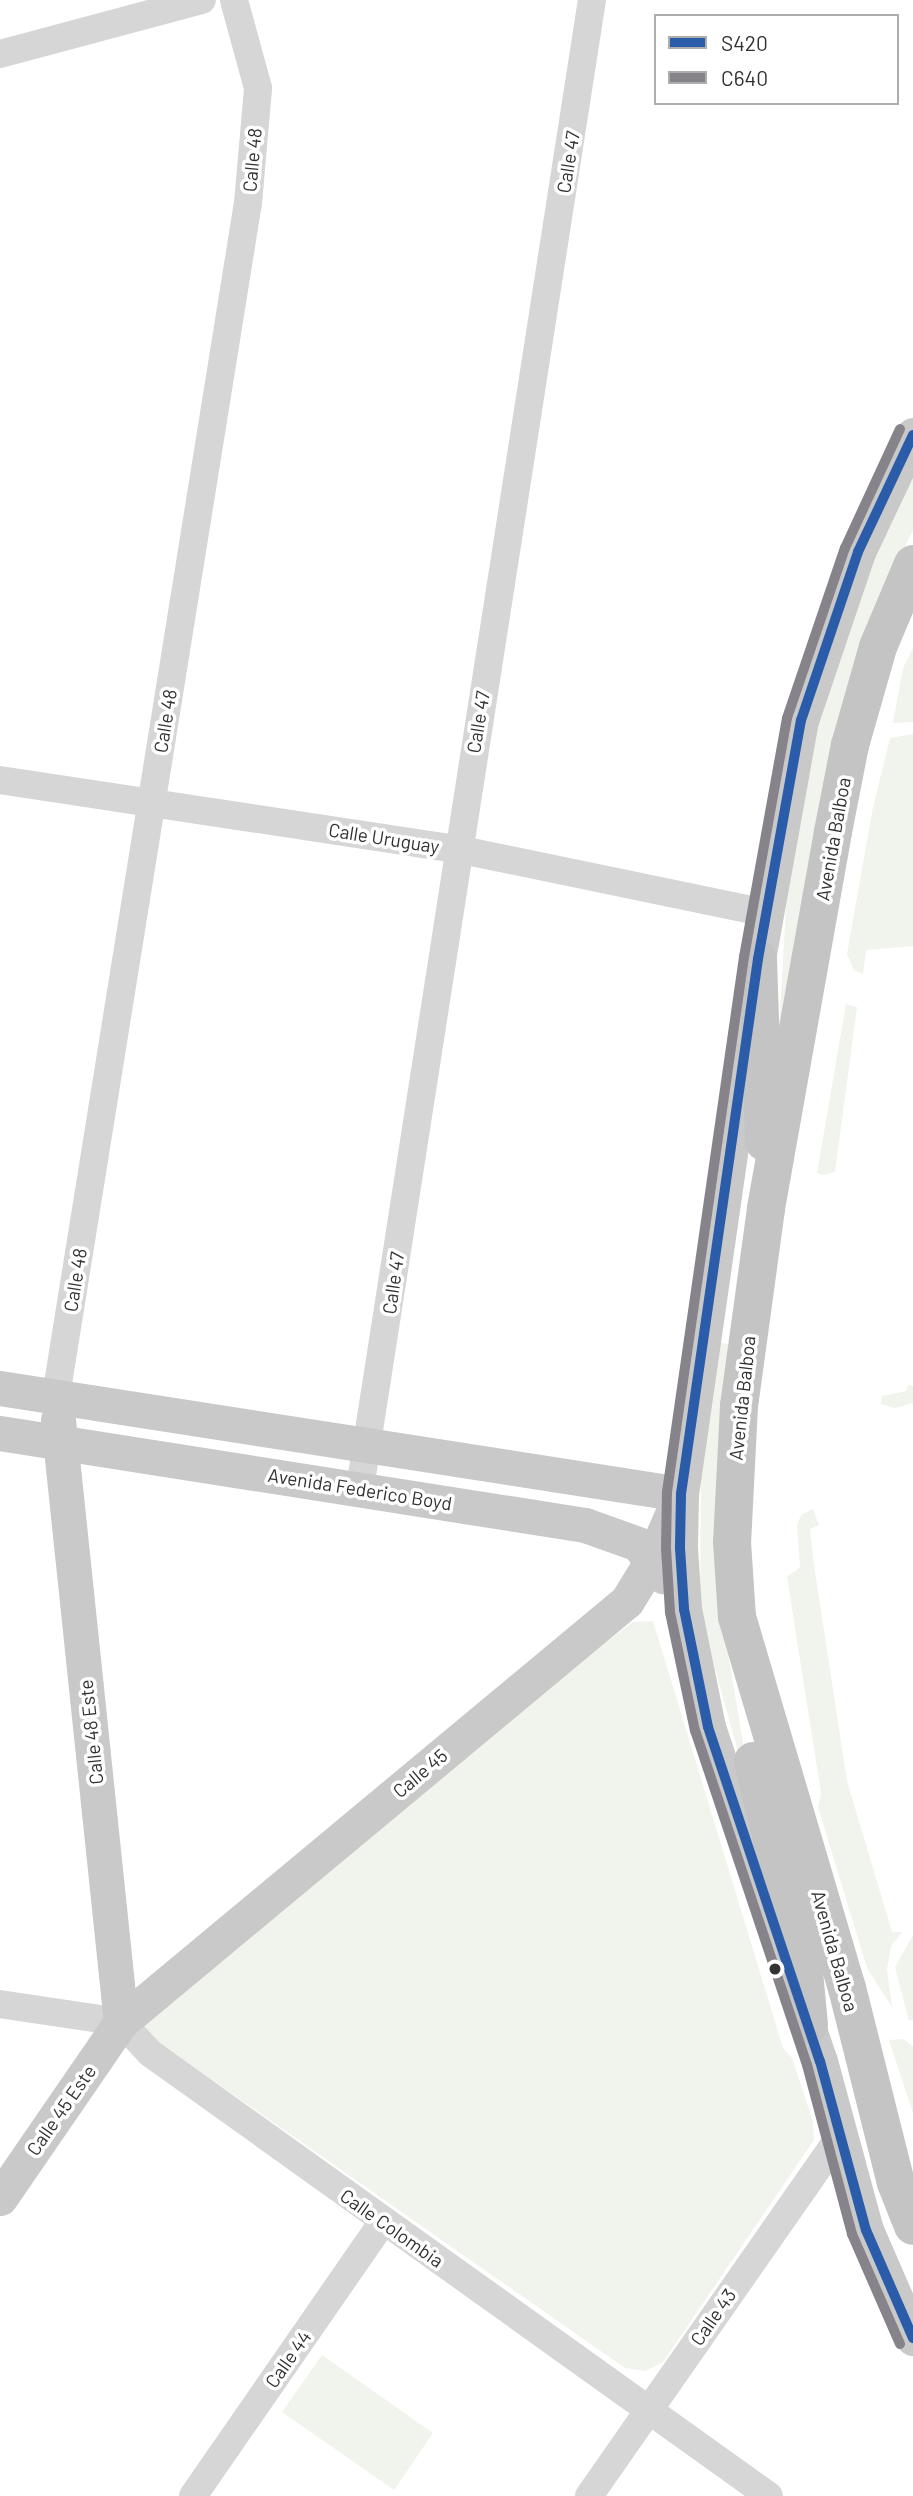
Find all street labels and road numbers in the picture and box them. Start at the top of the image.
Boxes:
street label: Calle 48 [238,127,266,193]
street label: Calle 47 [552,129,584,195]
street label: Calle 48 [149,688,181,754]
street label: Calle 47 [462,689,494,755]
street label: Avenida Balboa [811,775,855,903]
street label: Calle Uruguay [327,818,441,858]
street label: Calle 48 [59,1247,91,1313]
street label: Calle 47 [377,1250,409,1316]
street label: Avenida Balboa [724,1335,760,1461]
street label: Avenida Federico Boyd [266,1463,454,1515]
street label: Calle 48 Este [74,1678,108,1786]
street label: Calle 45 [388,1744,452,1802]
street label: Avenida Balboa [807,1888,863,2014]
street label: Calle 45 Este [21,2060,101,2160]
street label: Calle Colombia [336,2184,448,2272]
street label: Calle 43 [685,2284,741,2350]
street label: Calle 44 [260,2326,316,2392]

